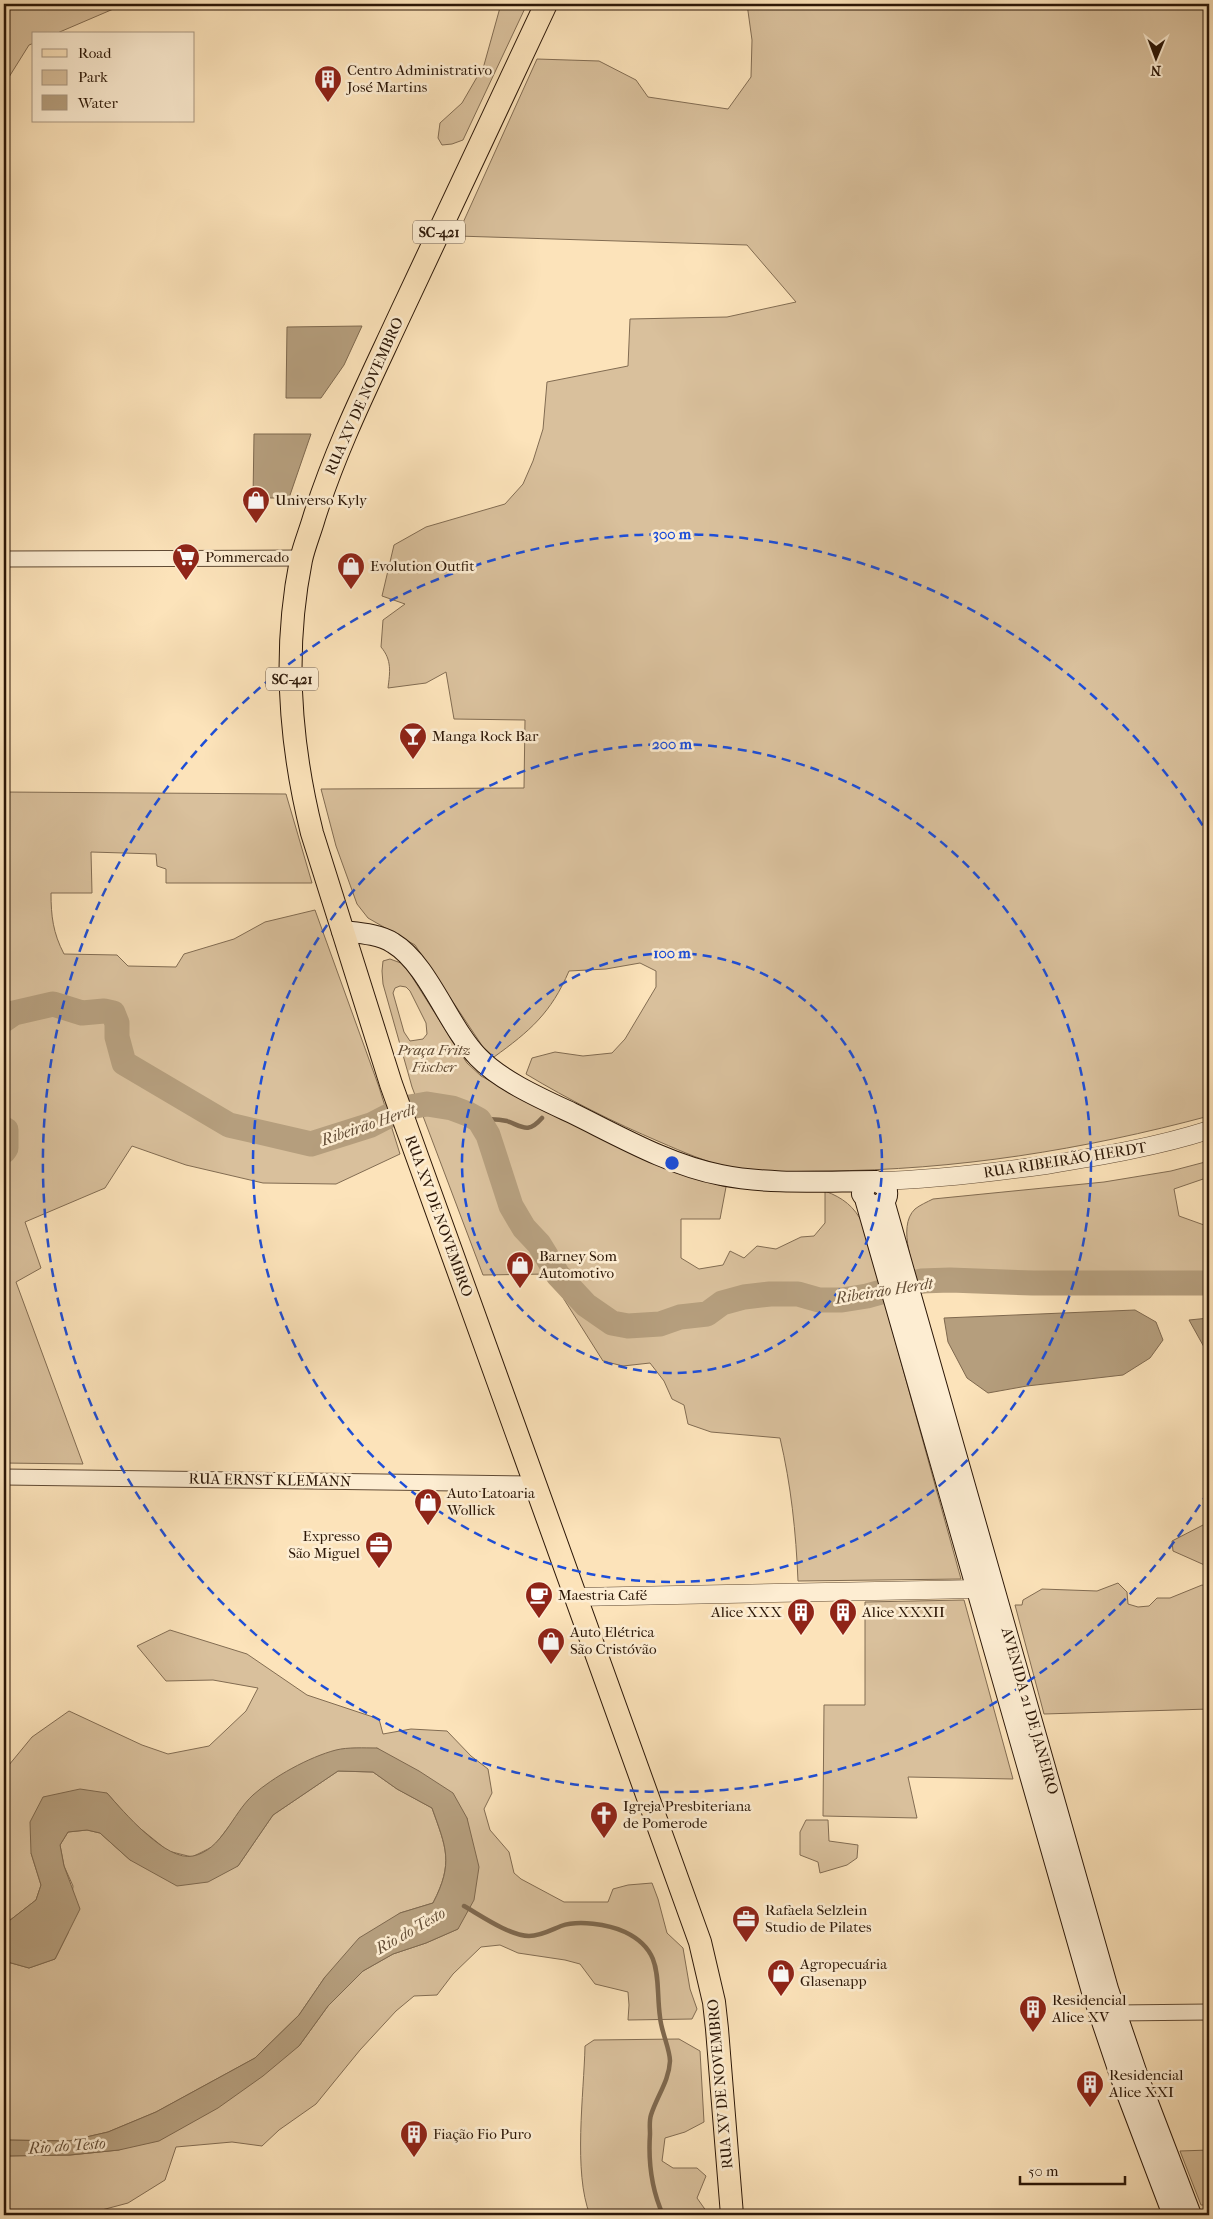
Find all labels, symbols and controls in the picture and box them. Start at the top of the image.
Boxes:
legend [32,32,195,122]
north arrow [1130,32,1180,82]
text: Road [78,44,112,62]
place label: Centro Administrativo José Martins [346,61,492,96]
text: N [1150,62,1161,79]
building icon: Centro Administrativo José Martins [313,64,343,103]
text: Park [78,68,108,86]
text: Water [77,94,118,112]
road number: SC-421 [413,220,465,243]
street label: RUA XV DE NOVEMBRO [321,314,407,478]
shop icon: Universo Kyly [241,485,271,524]
place label: Universo Kyly [275,491,368,509]
text: 300 m [653,525,692,543]
supermarket icon: Pommercado [171,542,201,581]
place label: Pommercado [205,548,290,566]
shop icon: Evolution Outfit [336,551,366,590]
place label: Evolution Outfit [370,557,475,575]
road number: SC-421 [266,668,318,691]
bar icon: Manga Rock Bar [398,721,428,760]
place label: Manga Rock Bar [432,727,539,745]
text: 200 m [652,735,692,753]
text: 100 m [653,944,691,962]
park label: Praça Fritz Fischer [396,1041,471,1076]
water label: Ribeirão Herdt [317,1099,419,1150]
street label: RUA XV DE NOVEMBRO [401,1133,477,1299]
street label: RUA RIBEIRÃO HERDT [982,1138,1149,1182]
centre of rings [663,1154,681,1172]
place label: Barney Som Automotivo [538,1247,617,1282]
shop icon: Barney Som Automotivo [505,1250,535,1289]
water label: Ribeirão Herdt [833,1273,935,1308]
street label: RUA ERNST KLEMANN [189,1470,352,1490]
place label: Auto Latoaria Wollick [446,1484,536,1519]
shop icon: Auto Latoaria Wollick [413,1487,443,1526]
place label: Expresso São Miguel [288,1527,360,1562]
office icon: Expresso São Miguel [364,1530,394,1569]
cafe icon: Maestria Café [524,1580,554,1619]
place label: Maestria Café [558,1586,648,1604]
building icon: Alice XXX [786,1597,816,1636]
building icon: Alice XXXII [828,1597,858,1636]
place label: Alice XXX [710,1603,782,1621]
place label: Alice XXXII [861,1603,945,1621]
place label: Auto Elétrica São Cristóvão [569,1623,657,1658]
street label: AVENIDA 21 DE JANEIRO [997,1624,1062,1797]
shop icon: Auto Elétrica São Cristóvão [536,1626,566,1665]
place label: Igreja Presbiteriana de Pomerode [623,1797,752,1832]
church icon: Igreja Presbiteriana de Pomerode [589,1800,619,1839]
place label: Rafaela Selzlein Studio de Pilates [765,1901,872,1936]
water label: Rio do Testo [371,1903,449,1959]
office icon: Rafaela Selzlein Studio de Pilates [731,1904,761,1943]
place label: Agropecuária Glasenapp [799,1955,888,1990]
shop icon: Agropecuária Glasenapp [766,1958,796,1997]
place label: Residencial Alice XV [1051,1991,1126,2026]
building icon: Residencial Alice XV [1018,1994,1048,2033]
street label: RUA XV DE NOVEMBRO [704,1998,736,2170]
place label: Residencial Alice XXI [1108,2066,1183,2101]
building icon: Residencial Alice XXI [1075,2069,1105,2108]
building icon: Fiação Fio Puro [399,2119,429,2158]
place label: Fiação Fio Puro [433,2125,532,2143]
water label: Rio do Testo [27,2133,107,2158]
scale bar [1020,2154,1126,2186]
text: 50 m [1028,2162,1059,2180]

